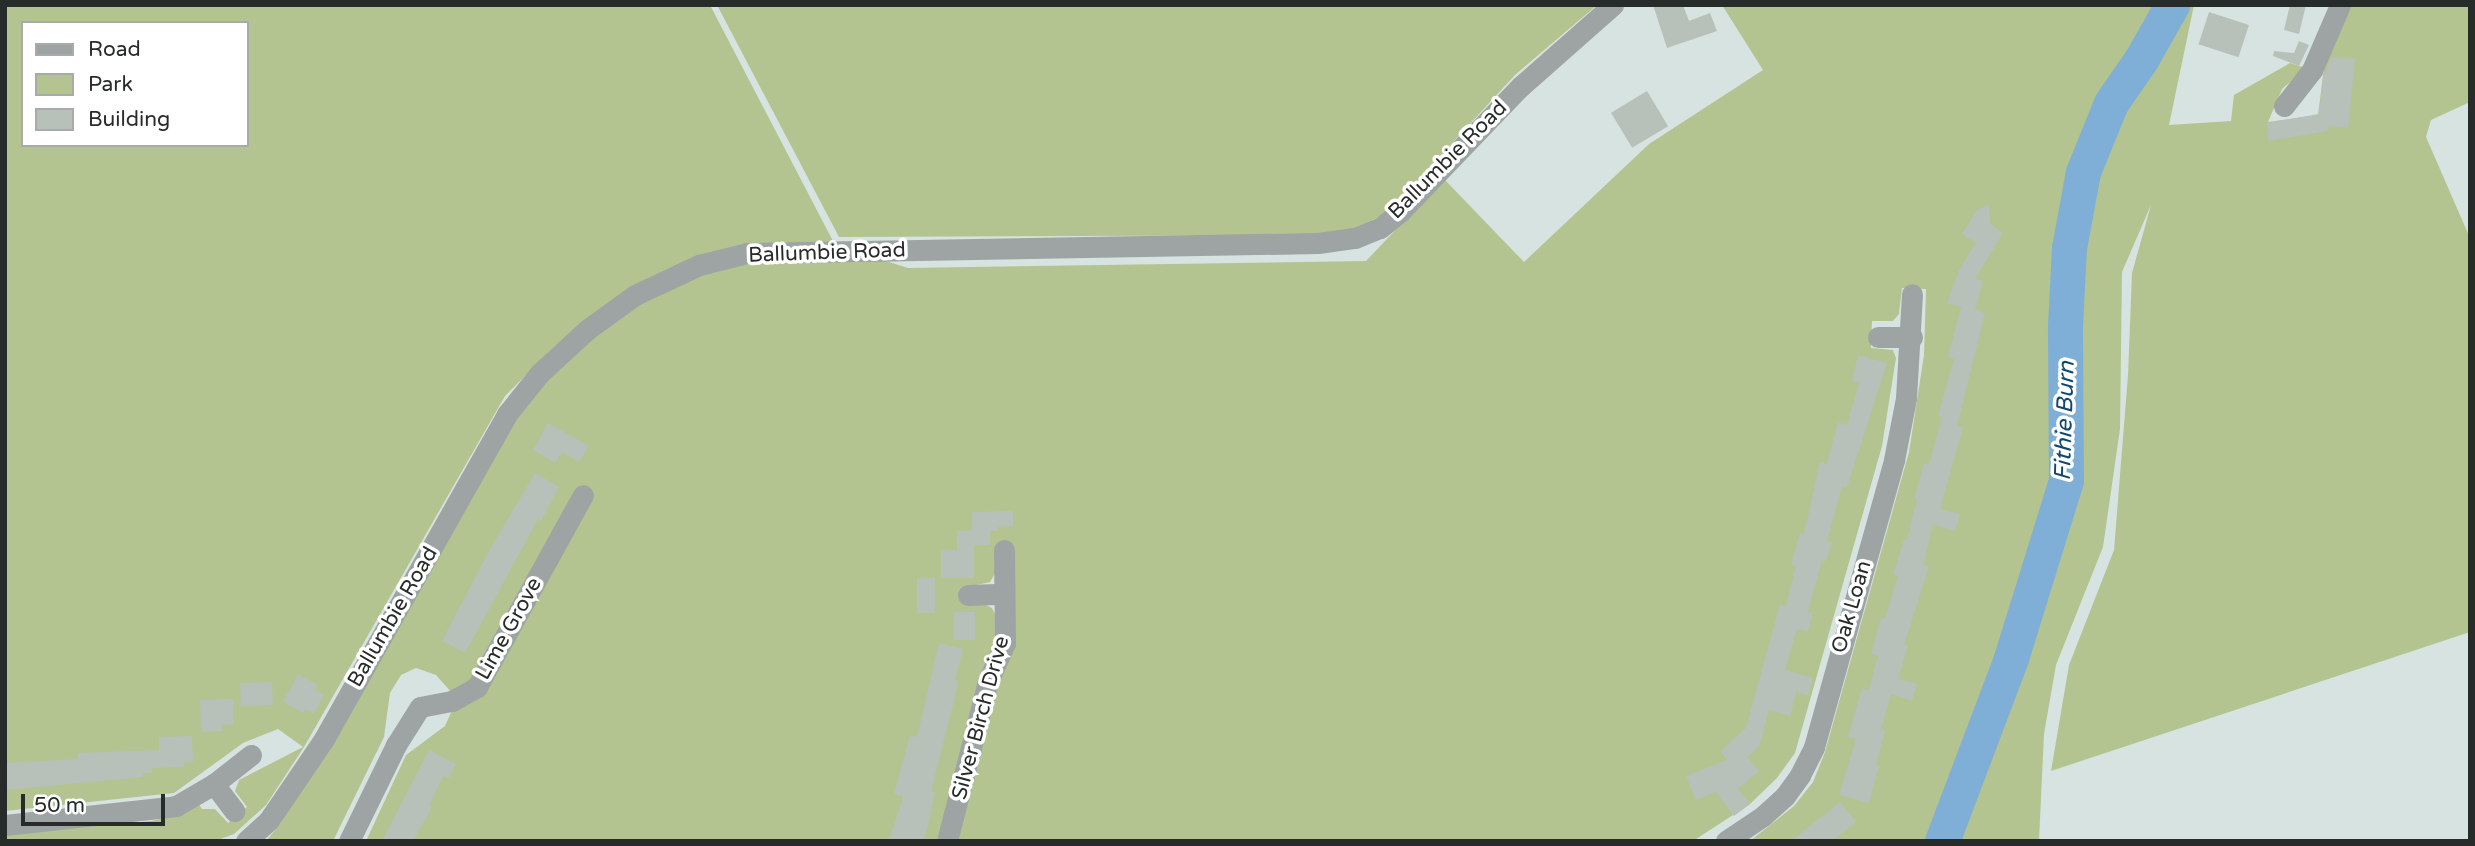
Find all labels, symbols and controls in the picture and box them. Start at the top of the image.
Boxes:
legend [21,21,248,147]
text: Road [88,37,141,62]
text: Park [88,72,133,97]
street label: Ballumbie Road [1383,95,1513,225]
text: Building [88,107,170,132]
street label: Ballumbie Road [748,238,906,268]
water label: Fithie Burn [2049,361,2081,481]
street label: Ballumbie Road [343,543,443,691]
street label: Oak Loan [1827,558,1877,656]
street label: Lime Grove [471,573,547,685]
street label: Silver Birch Drive [947,634,1015,802]
scale bar [24,780,168,824]
text: 50 m [34,793,85,818]

